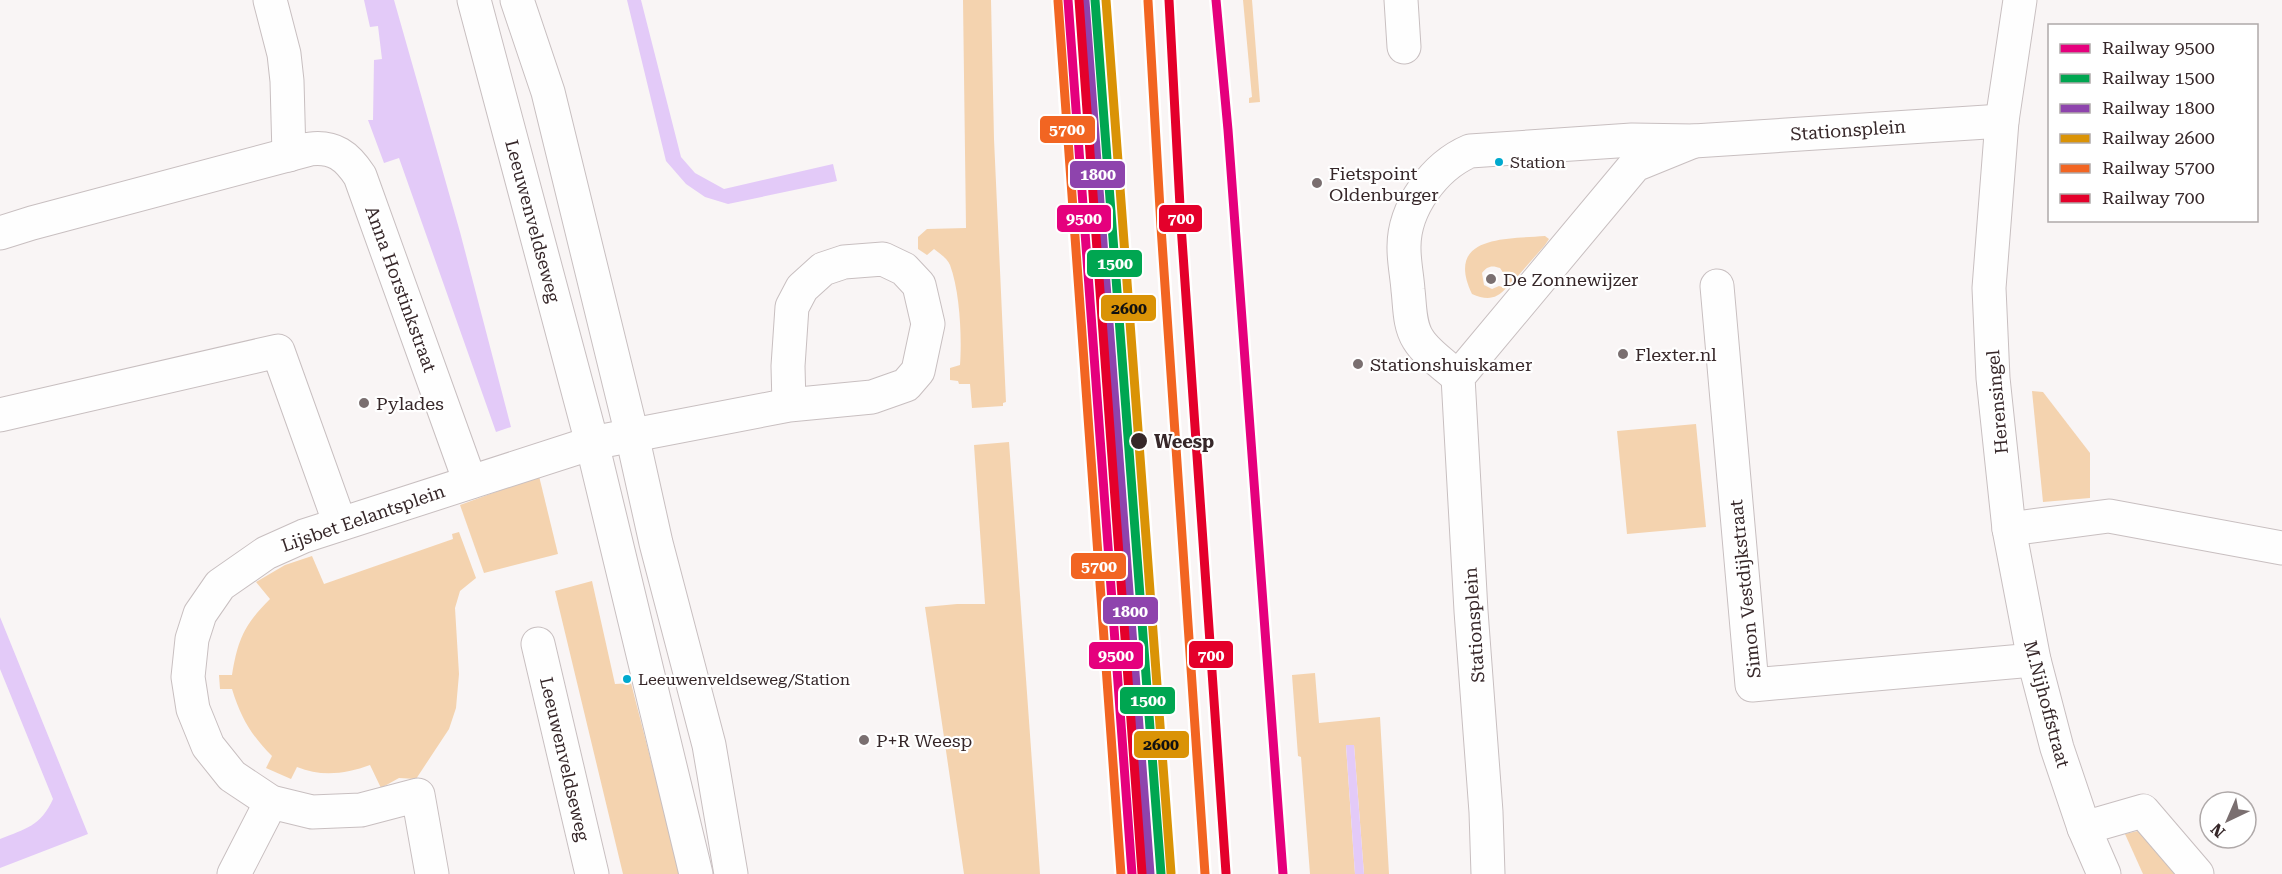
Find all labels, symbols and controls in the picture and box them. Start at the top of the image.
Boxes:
legend [2048,24,2258,222]
text: Railway 9500 [2102,37,2215,58]
text: Railway 1500 [2102,67,2215,88]
text: Railway 1800 [2102,97,2215,118]
line badge: 5700 [1039,115,1096,144]
street label: Stationsplein [1790,115,1907,145]
text: 5700 [1049,120,1085,139]
text: Railway 2600 [2102,127,2215,148]
street label: Leeuwenveldseweg [501,137,565,305]
place label: Station [1510,153,1566,172]
marker: Station [1493,156,1505,168]
text: Railway 5700 [2102,157,2215,178]
line badge: 1800 [1069,160,1126,189]
place label: Fietspoint Oldenburger [1329,163,1439,205]
text: 1800 [1080,165,1116,184]
marker: Fietspoint Oldenburger [1310,176,1324,190]
text: Railway 700 [2102,187,2205,208]
street label: Anna Horstinkstraat [361,203,441,375]
line badge: 9500 [1056,204,1112,233]
line badge: 700 [1158,204,1203,233]
text: 9500 [1066,209,1102,228]
text: 700 [1168,209,1194,228]
line badge: 1500 [1086,249,1143,278]
text: 1500 [1097,254,1133,273]
place label: De Zonnewijzer [1503,269,1639,290]
marker: De Zonnewijzer [1484,272,1498,286]
line badge: 2600 [1100,294,1157,322]
text: 2600 [1111,299,1147,318]
place label: Flexter.nl [1635,344,1717,365]
marker: Flexter.nl [1616,347,1630,361]
street label: Herensingel [1982,349,2012,455]
place label: Stationshuiskamer [1370,354,1532,375]
marker: Stationshuiskamer [1351,357,1365,371]
place label: Pylades [376,393,444,414]
marker: Pylades [357,396,371,410]
marker: Weesp [1129,431,1149,451]
place label: Weesp [1154,431,1214,452]
street label: Lijsbet Eelantsplein [278,480,448,556]
street label: Simon Vestdijkstraat [1725,498,1765,679]
line badge: 5700 [1070,552,1127,580]
text: 5700 [1081,557,1117,576]
street label: Stationsplein [1459,566,1489,683]
line badge: 1800 [1102,596,1159,625]
text: 1800 [1112,602,1148,621]
street label: M.Nijhoffstraat [2020,638,2074,770]
line badge: 700 [1188,640,1234,669]
line badge: 9500 [1088,641,1144,670]
text: 9500 [1098,646,1134,665]
text: 700 [1198,646,1224,665]
place label: Leeuwenveldseweg/Station [638,670,850,689]
marker: Leeuwenveldseweg/Station [621,673,633,685]
street label: Leeuwenveldseweg [536,675,594,844]
line badge: 1500 [1119,686,1176,715]
text: 1500 [1130,691,1166,710]
place label: P+R Weesp [876,730,972,751]
line badge: 2600 [1133,730,1190,759]
marker: P+R Weesp [857,733,871,747]
text: 2600 [1143,735,1179,754]
north arrow [2198,790,2258,850]
text: N [2207,819,2229,842]

